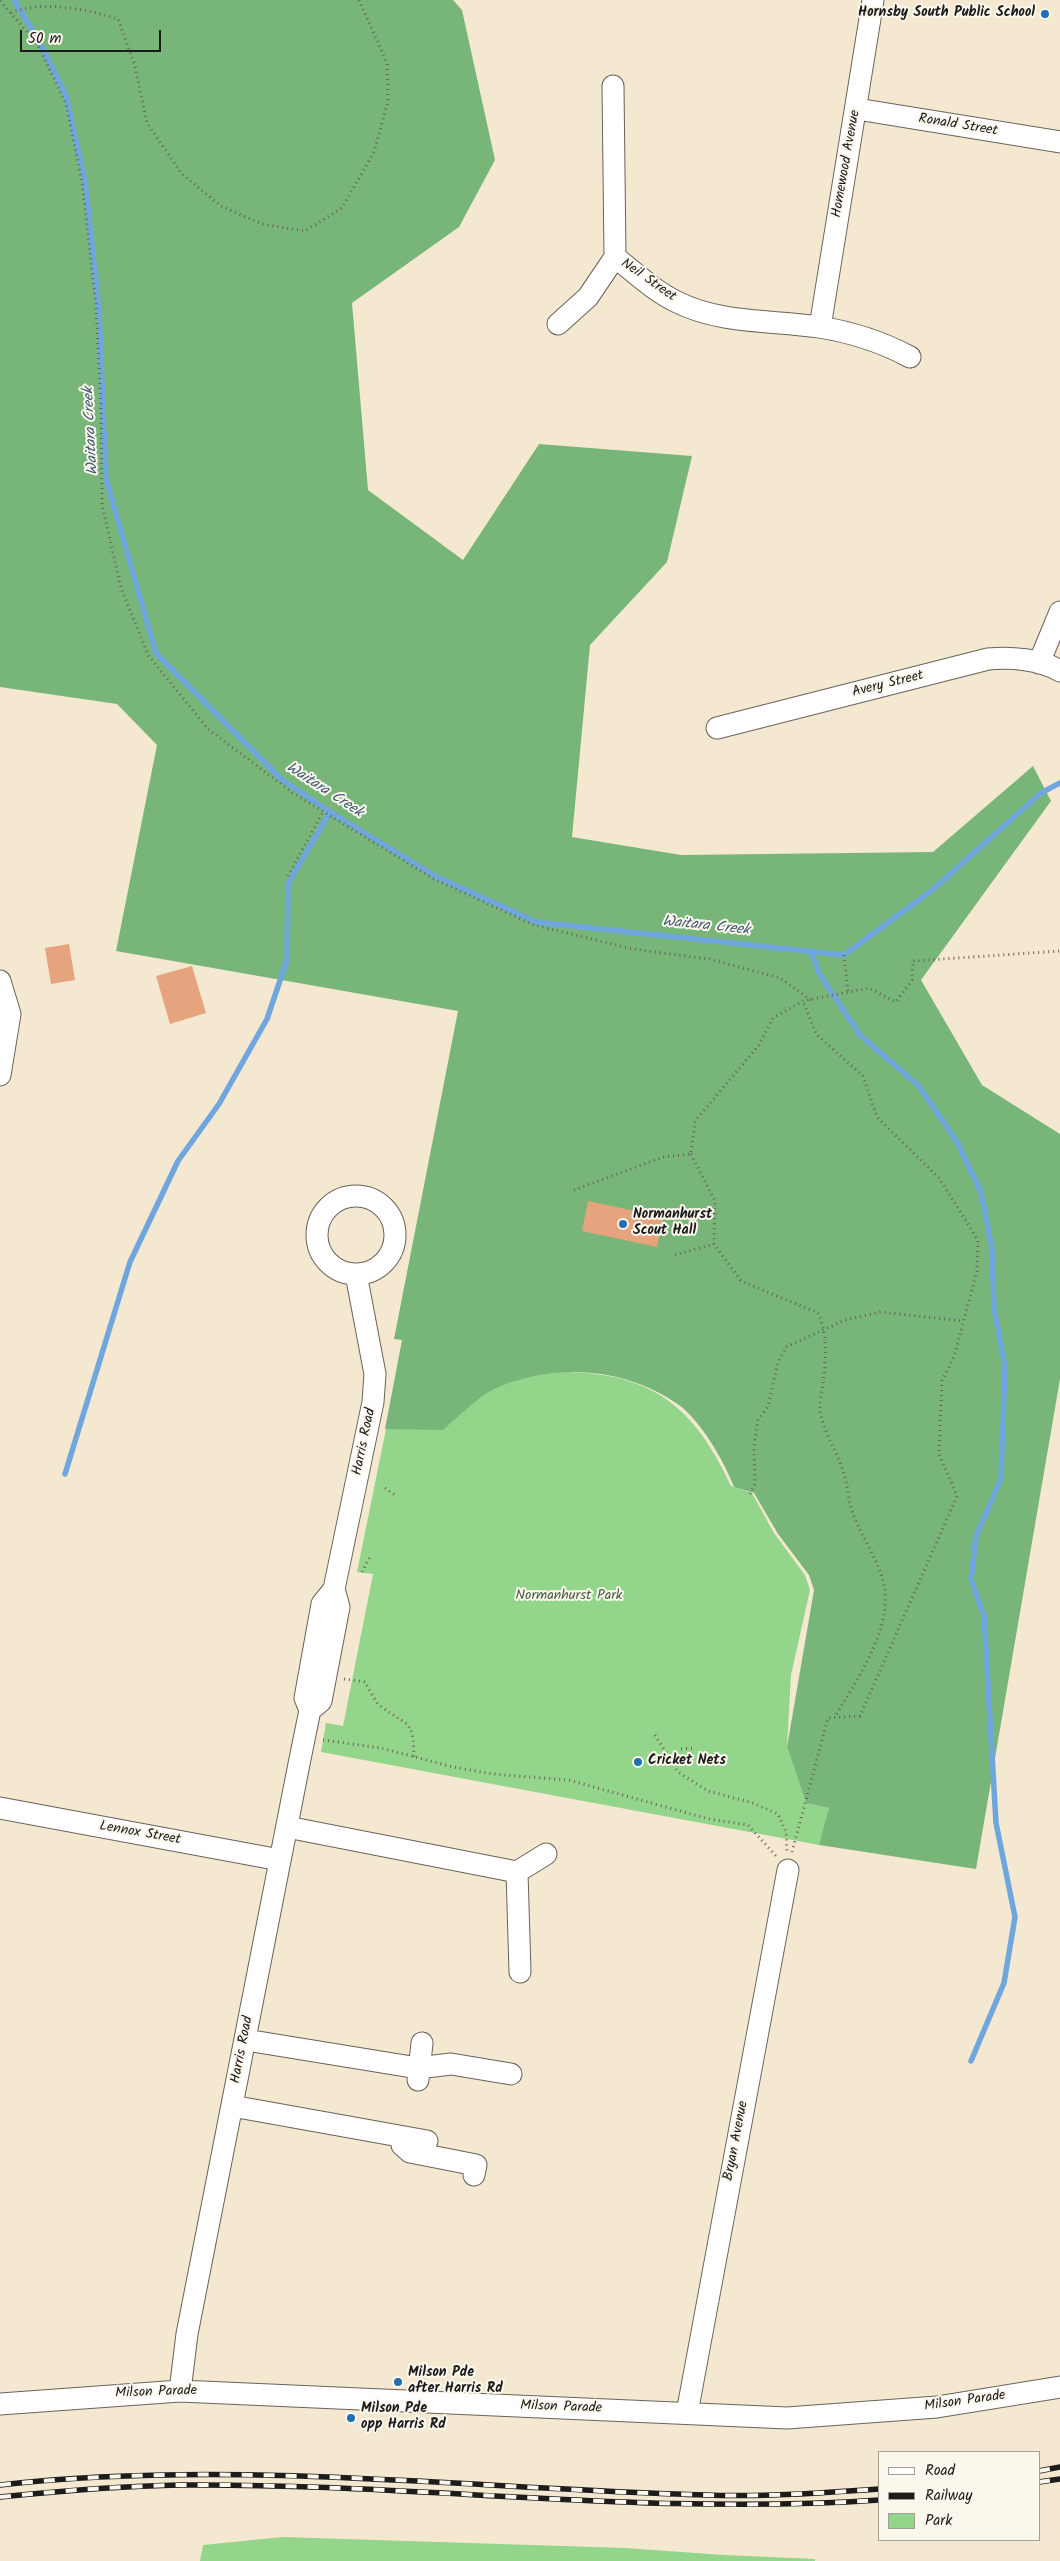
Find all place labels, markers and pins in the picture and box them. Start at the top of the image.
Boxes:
place label: Hornsby South Public School [858,6,1035,22]
marker: Hornsby South Public School [1039,8,1051,20]
place label: Normanhurst Scout Hall [633,1208,712,1240]
marker: Normanhurst Scout Hall [617,1218,629,1230]
place label: Cricket Nets [648,1754,726,1770]
marker: Cricket Nets [632,1756,644,1768]
place label: Milson Pde after Harris Rd [408,2366,503,2398]
marker: Milson Pde after Harris Rd [392,2376,404,2388]
place label: Milson Pde opp Harris Rd [361,2402,446,2434]
marker: Milson Pde opp Harris Rd [345,2412,357,2424]

